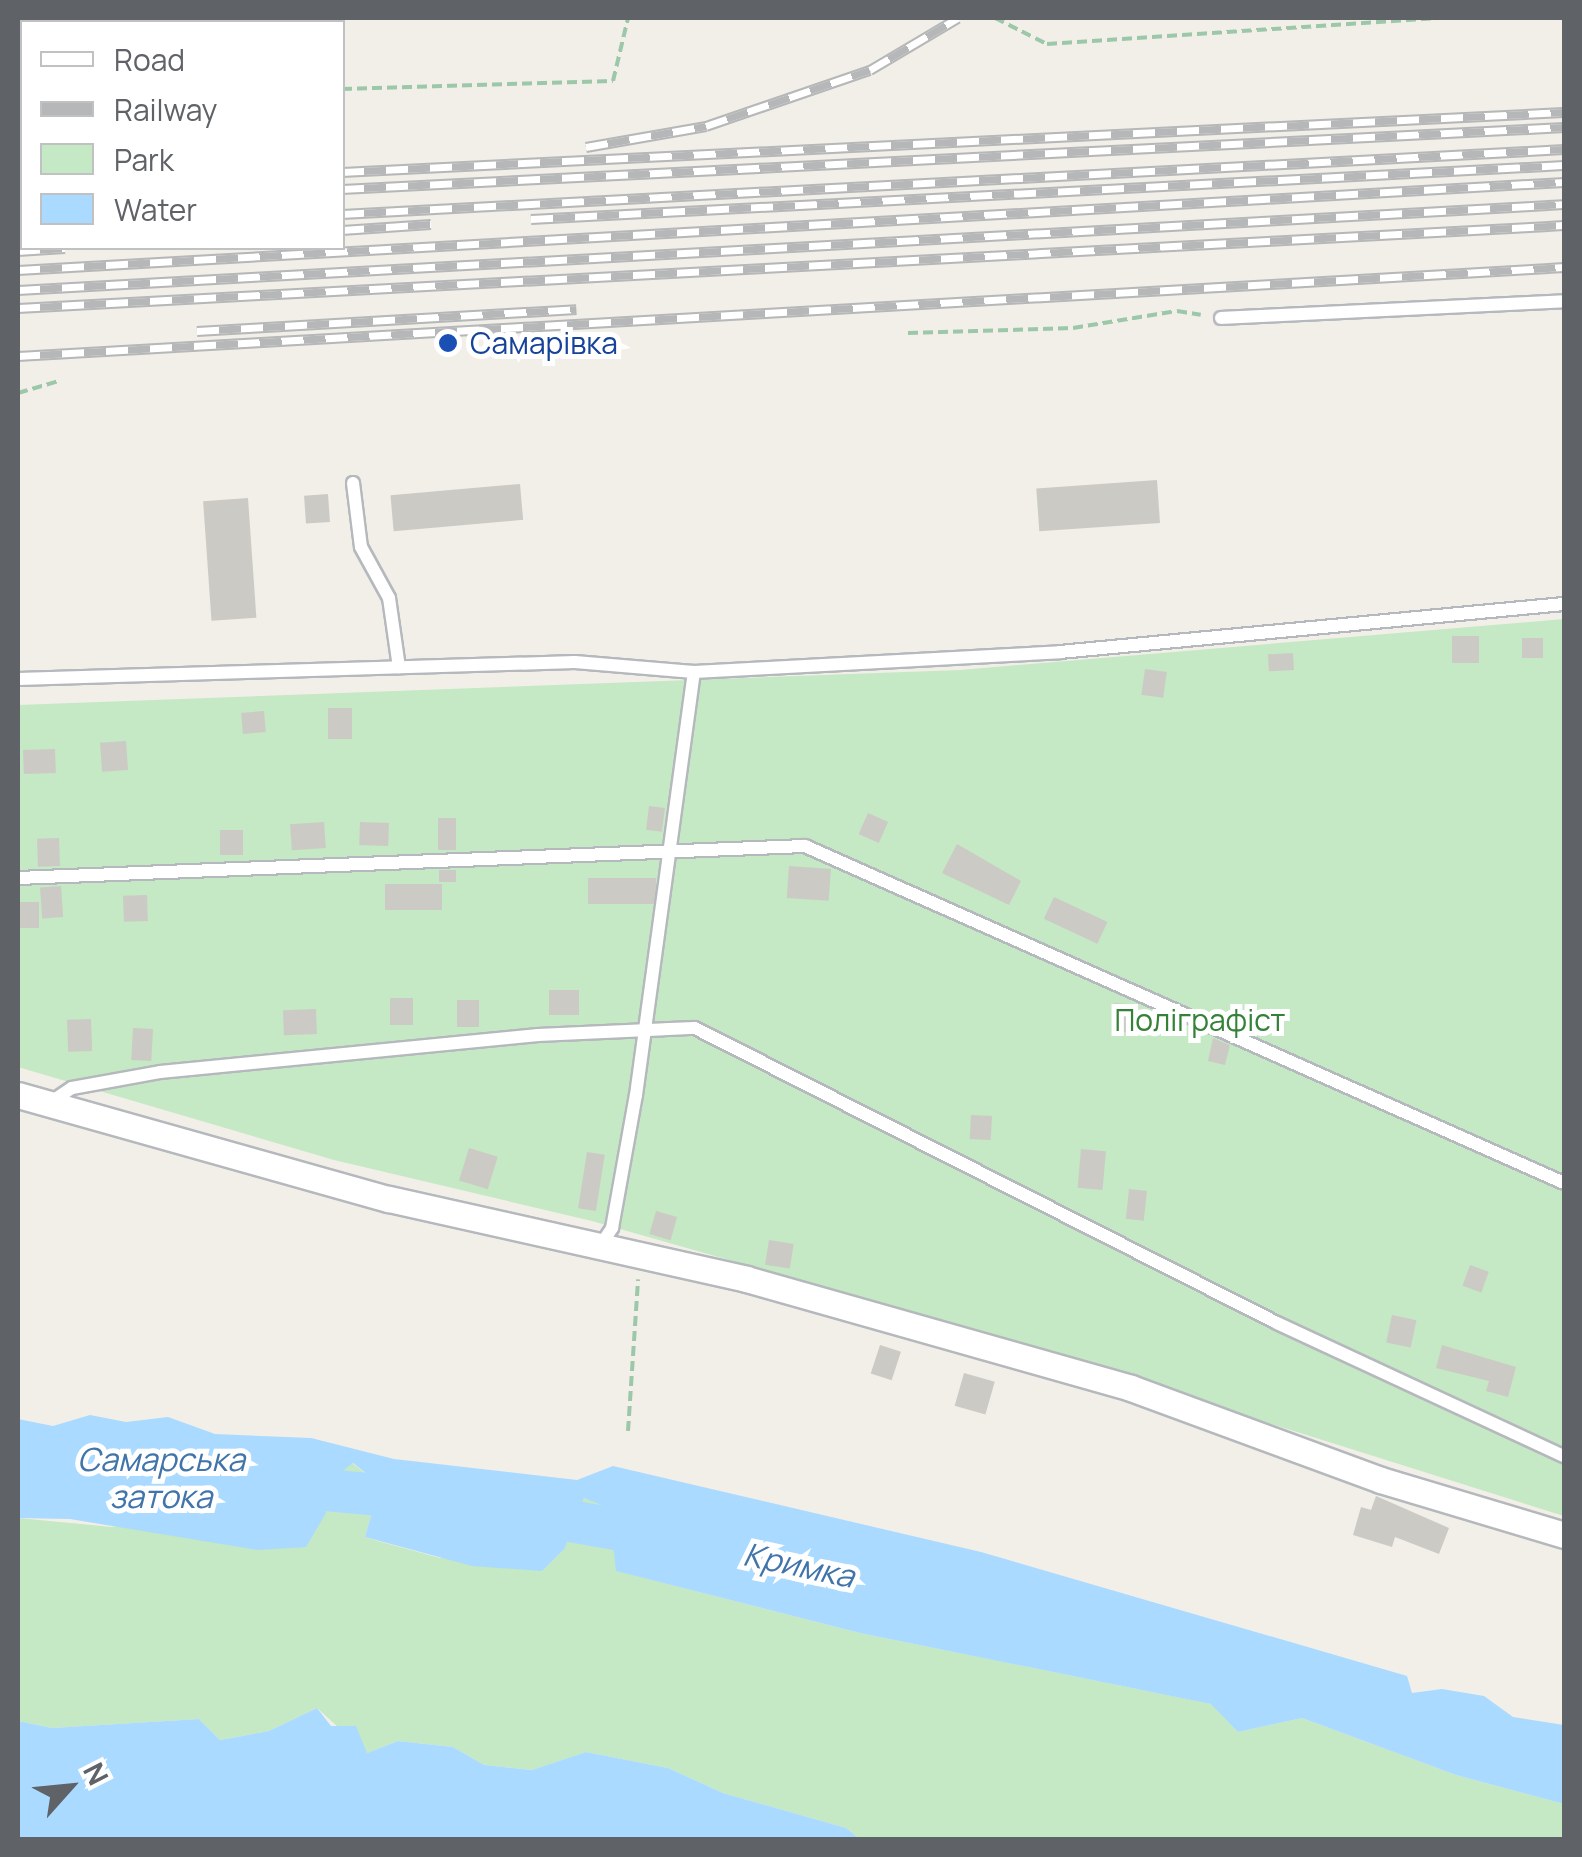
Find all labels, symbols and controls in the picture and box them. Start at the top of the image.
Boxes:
legend [20,20,345,250]
text: Road [114,39,185,80]
text: Railway [114,89,217,130]
text: Park [114,139,174,180]
text: Water [114,189,197,230]
place label: Самарівка [470,325,618,361]
marker: Самарівка [435,330,461,356]
park label: Поліграфіст [1114,1002,1286,1038]
water label: Самарська затока [77,1441,245,1516]
water label: Кримка [740,1535,858,1595]
north arrow [20,1737,120,1837]
text: N [75,1756,118,1791]

